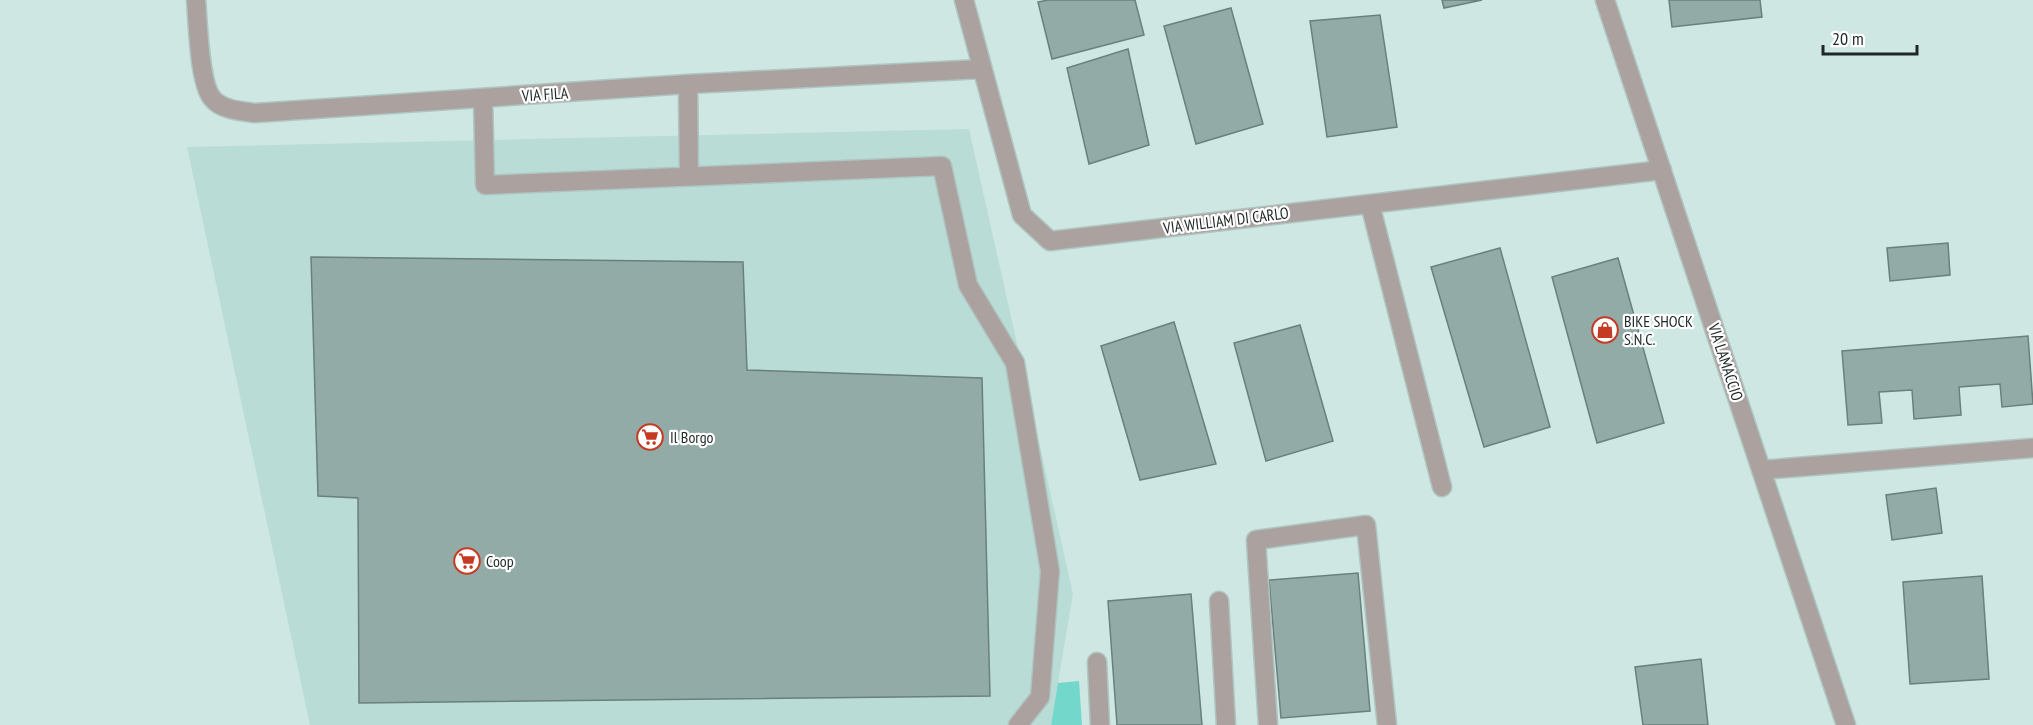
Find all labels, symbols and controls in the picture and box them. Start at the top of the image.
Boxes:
scale bar [1823,18,1918,56]
text: 20 m [1832,27,1864,50]
street label: VIA FILA [520,82,569,106]
street label: VIA WILLIAM DI CARLO [1161,202,1290,238]
place label: BIKE SHOCK S.N.C. [1624,311,1693,349]
shop icon: BIKE SHOCK S.N.C. [1590,315,1620,345]
street label: VIA LAMACCIO [1704,320,1748,403]
supermarket icon: Il Borgo [635,422,665,452]
place label: Il Borgo [670,427,714,447]
supermarket icon: Coop [452,546,482,576]
place label: Coop [486,551,514,571]

